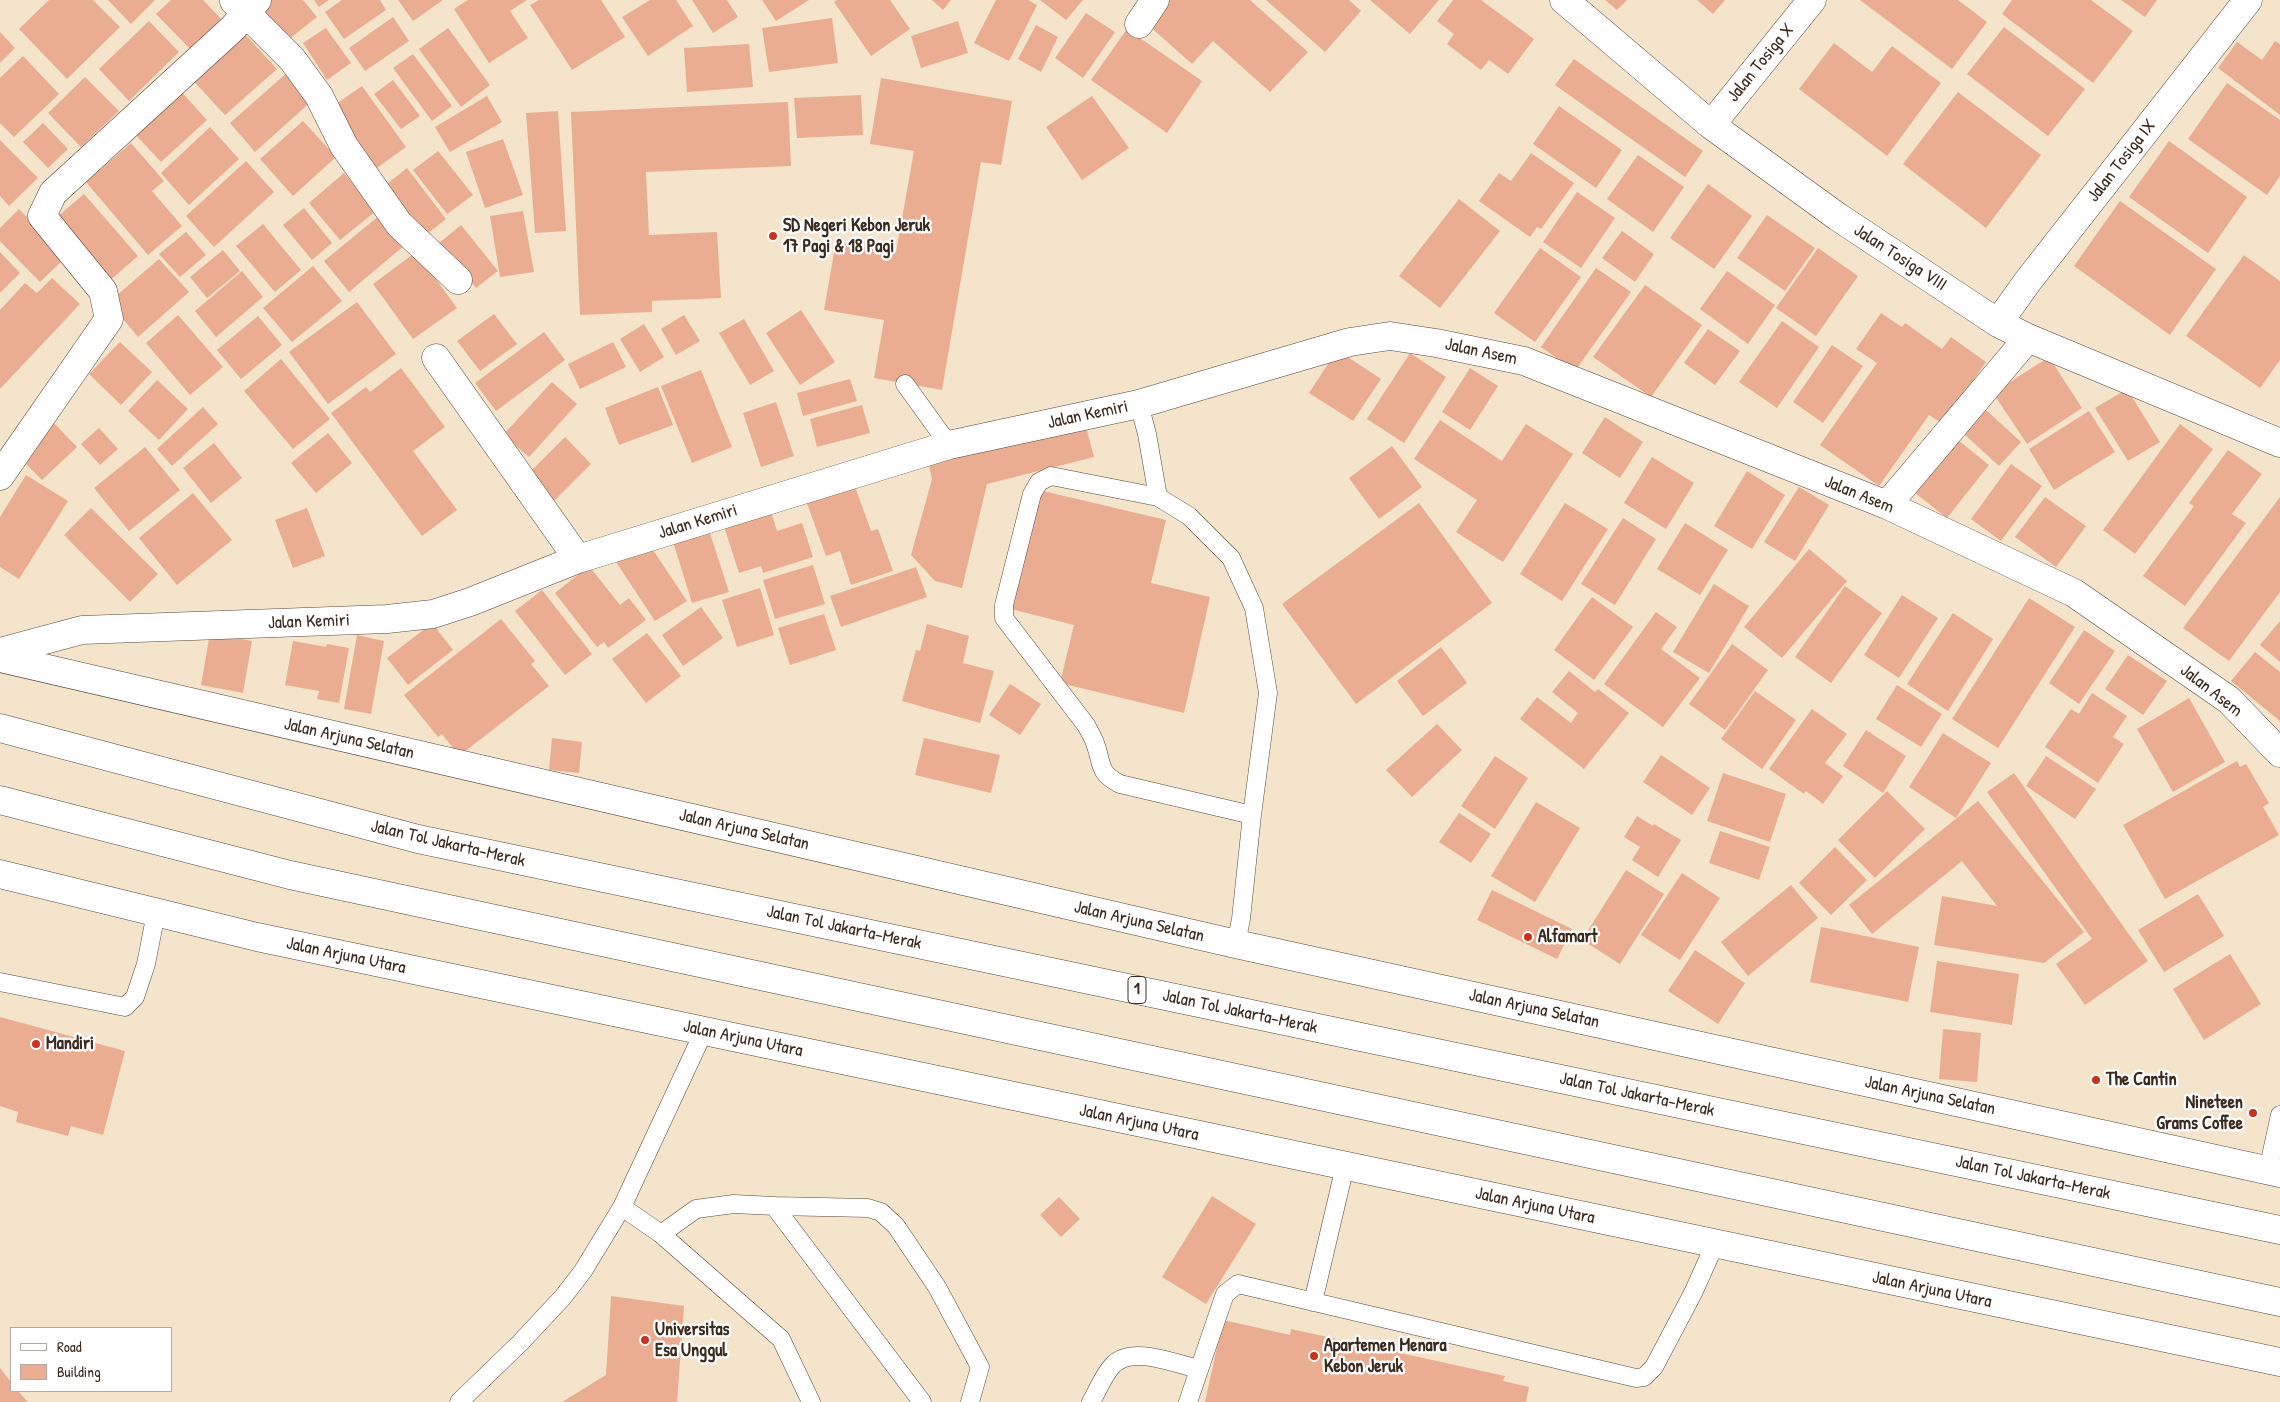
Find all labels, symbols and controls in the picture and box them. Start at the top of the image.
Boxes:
street label: Jalan Tosiga X [1723,19,1799,107]
street label: Jalan Tosiga IX [2083,115,2161,207]
place label: SD Negeri Kebon Jeruk 17 Pagi & 18 Pagi [783,215,930,258]
street label: Jalan Tosiga VIII [1849,220,1951,296]
marker: SD Negeri Kebon Jeruk 17 Pagi & 18 Pagi [767,230,779,242]
street label: Jalan Asem [1443,334,1519,370]
street label: Jalan Kemiri [1046,396,1130,434]
street label: Jalan Asem [1821,471,1897,519]
street label: Jalan Kemiri [656,500,740,544]
street label: Jalan Kemiri [268,610,350,634]
street label: Jalan Asem [2176,660,2246,722]
street label: Jalan Arjuna Selatan [282,714,416,764]
street label: Jalan Arjuna Selatan [677,805,811,855]
street label: Jalan Tol Jakarta–Merak [369,816,527,872]
street label: Jalan Arjuna Selatan [1072,897,1206,947]
street label: Jalan Tol Jakarta–Merak [765,901,923,955]
place label: Alfamart [1538,926,1598,948]
marker: Alfamart [1522,931,1534,943]
street label: Jalan Arjuna Utara [284,933,408,979]
road number: 1 [1128,976,1146,1004]
street label: Jalan Tol Jakarta–Merak [1161,985,1319,1039]
street label: Jalan Arjuna Selatan [1467,985,1601,1033]
street label: Jalan Arjuna Utara [681,1016,805,1062]
place label: Mandiri [46,1033,94,1055]
marker: Mandiri [30,1038,42,1050]
street label: Jalan Tol Jakarta–Merak [1558,1068,1716,1122]
place label: The Cantin [2106,1069,2177,1091]
street label: Jalan Arjuna Selatan [1863,1072,1997,1120]
marker: The Cantin [2090,1074,2102,1086]
place label: Nineteen Grams Coffee [2156,1092,2243,1134]
street label: Jalan Arjuna Utara [1077,1100,1201,1146]
marker: Nineteen Grams Coffee [2247,1107,2259,1119]
street label: Jalan Tol Jakarta–Merak [1954,1151,2112,1205]
street label: Jalan Arjuna Utara [1473,1183,1597,1229]
street label: Jalan Arjuna Utara [1870,1267,1994,1313]
place label: Universitas Esa Unggul [655,1319,730,1362]
legend [10,1327,172,1392]
marker: Universitas Esa Unggul [639,1334,651,1346]
place label: Apartemen Menara Kebon Jeruk [1324,1335,1447,1378]
text: Road [57,1336,82,1357]
marker: Apartemen Menara Kebon Jeruk [1308,1350,1320,1362]
text: Building [57,1361,101,1382]

